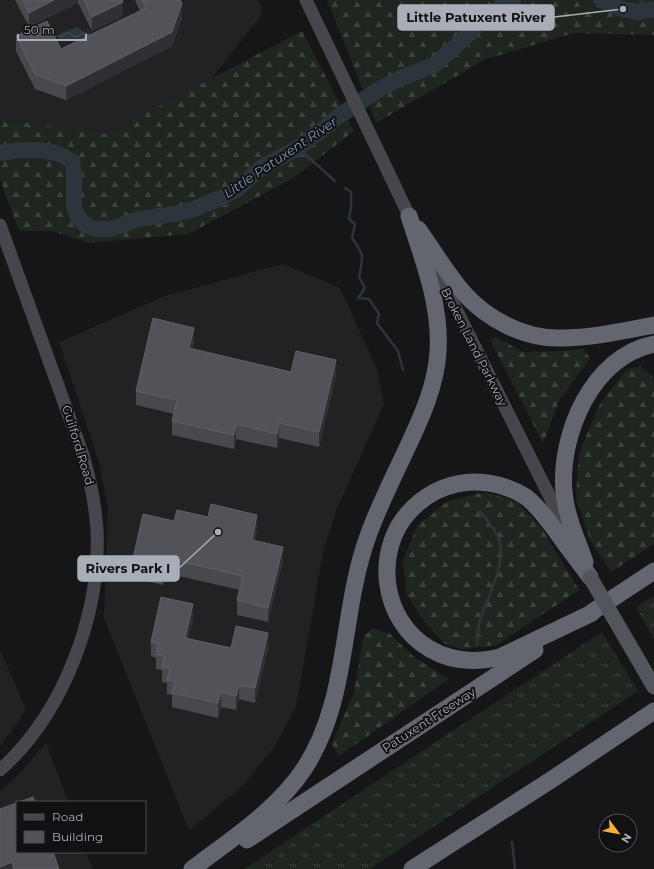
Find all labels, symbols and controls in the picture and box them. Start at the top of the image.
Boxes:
callout: Little Patuxent River [398,5,554,30]
text: Little Patuxent River [406,9,546,25]
scale bar [18,16,86,42]
text: 50 m [24,22,55,37]
water label: Little Patuxent River [220,113,340,201]
street label: Broken Land Parkway [438,285,511,409]
street label: Guilford Road [59,403,98,487]
callout: Rivers Park I [78,556,179,581]
text: Rivers Park I [86,560,170,576]
street label: Patuxent Freeway [379,684,479,755]
legend [16,801,146,853]
text: Road [52,809,83,824]
north arrow [598,813,638,853]
text: Building [52,829,103,844]
text: N [618,831,635,846]

